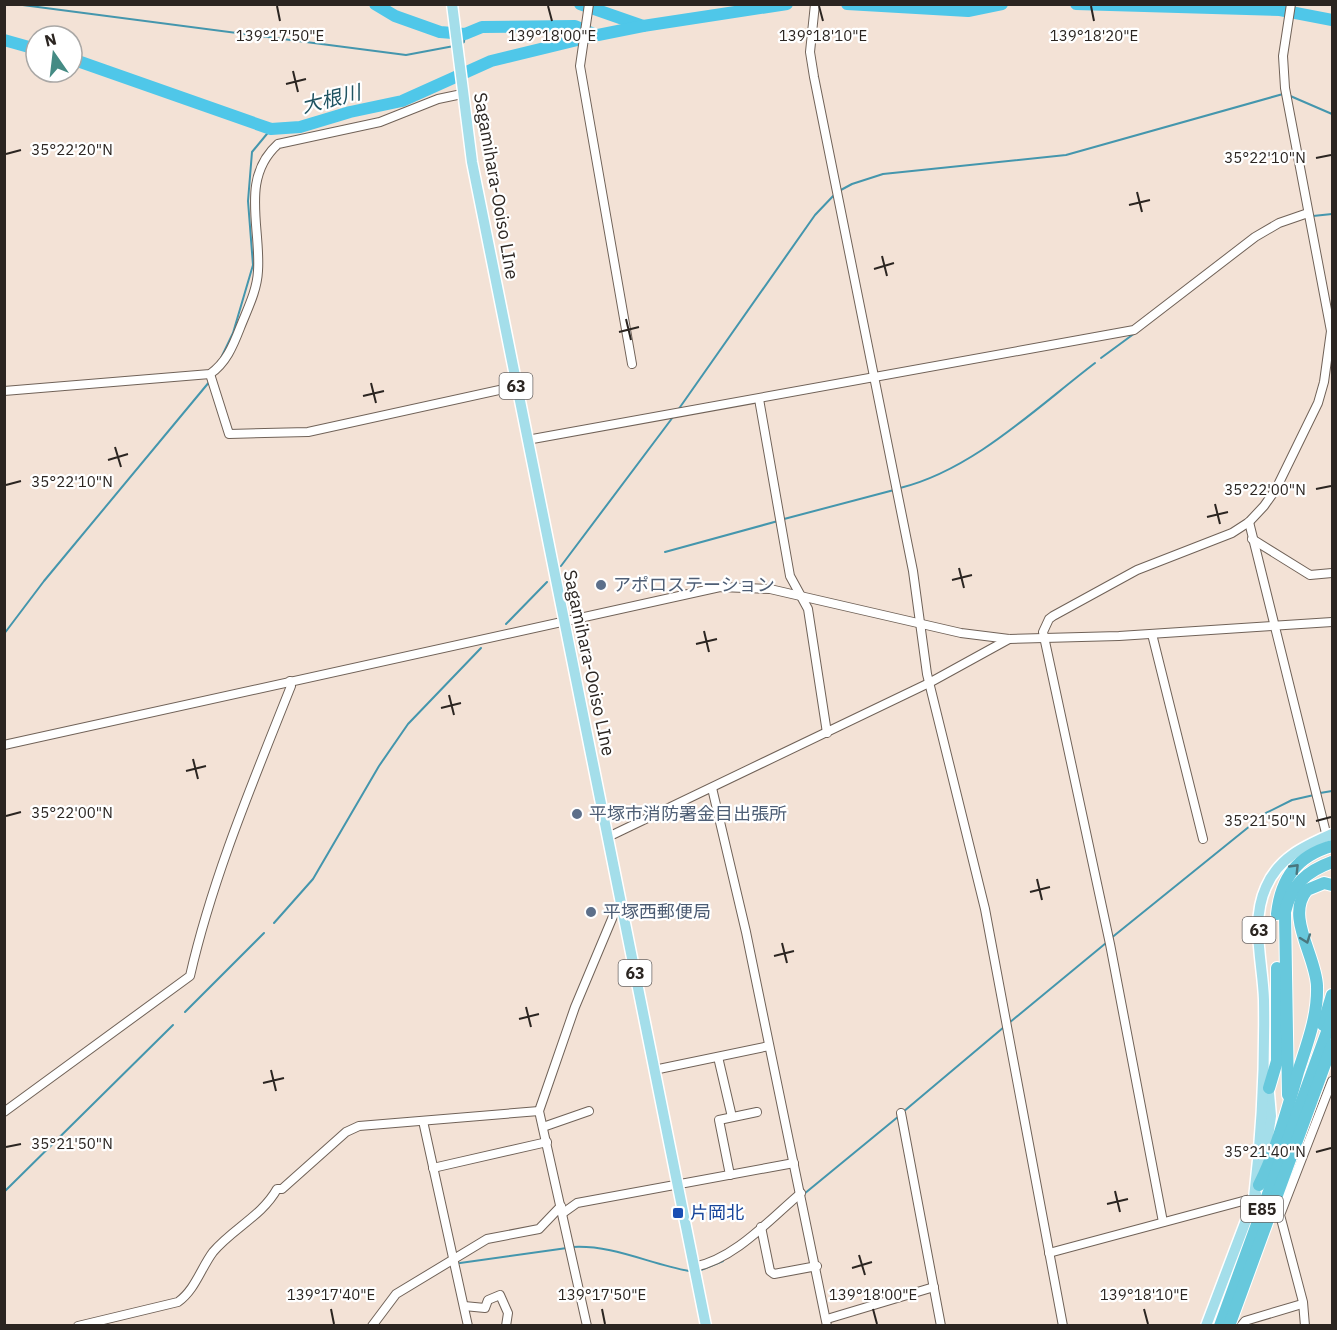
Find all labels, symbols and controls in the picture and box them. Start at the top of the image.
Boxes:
north arrow [24,24,84,84]
text: 139°17'50"E [236,26,324,45]
text: 139°18'00"E [508,26,596,45]
text: 139°18'10"E [779,26,867,45]
text: 139°18'20"E [1050,26,1138,45]
text: N [42,28,58,51]
water label: 大根川 [299,78,365,119]
street label: Sagamihara-Ooiso LIne [469,91,524,281]
text: 35°22'20"N [31,140,113,159]
text: 35°22'10"N [1224,148,1306,167]
road number: 63 [500,373,532,399]
text: 35°22'10"N [31,472,113,491]
text: 35°22'00"N [1224,480,1306,499]
street label: Sagamihara-Ooiso LIne [559,568,620,758]
place label: アポロステーション [613,573,775,596]
marker: アポロステーション [594,578,608,592]
place label: 平塚市消防署金目出張所 [589,802,787,825]
text: 35°22'00"N [31,803,113,822]
marker: 平塚市消防署金目出張所 [570,807,584,821]
text: 35°21'50"N [1224,811,1306,830]
one-way arrow [1287,864,1298,875]
place label: 平塚西郵便局 [603,900,711,923]
marker: 平塚西郵便局 [584,905,598,919]
road number: 63 [1242,917,1276,943]
one-way arrow [1298,933,1311,944]
road number: 63 [618,960,652,986]
text: 35°21'50"N [31,1134,113,1153]
text: 35°21'40"N [1224,1142,1306,1161]
road number: E85 [1241,1196,1283,1222]
place label: 片岡北 [690,1201,744,1224]
marker: 片岡北 [671,1206,685,1220]
text: 139°17'40"E [287,1285,375,1304]
text: 139°17'50"E [558,1285,646,1304]
text: 139°18'00"E [829,1285,917,1304]
text: 139°18'10"E [1100,1285,1188,1304]

